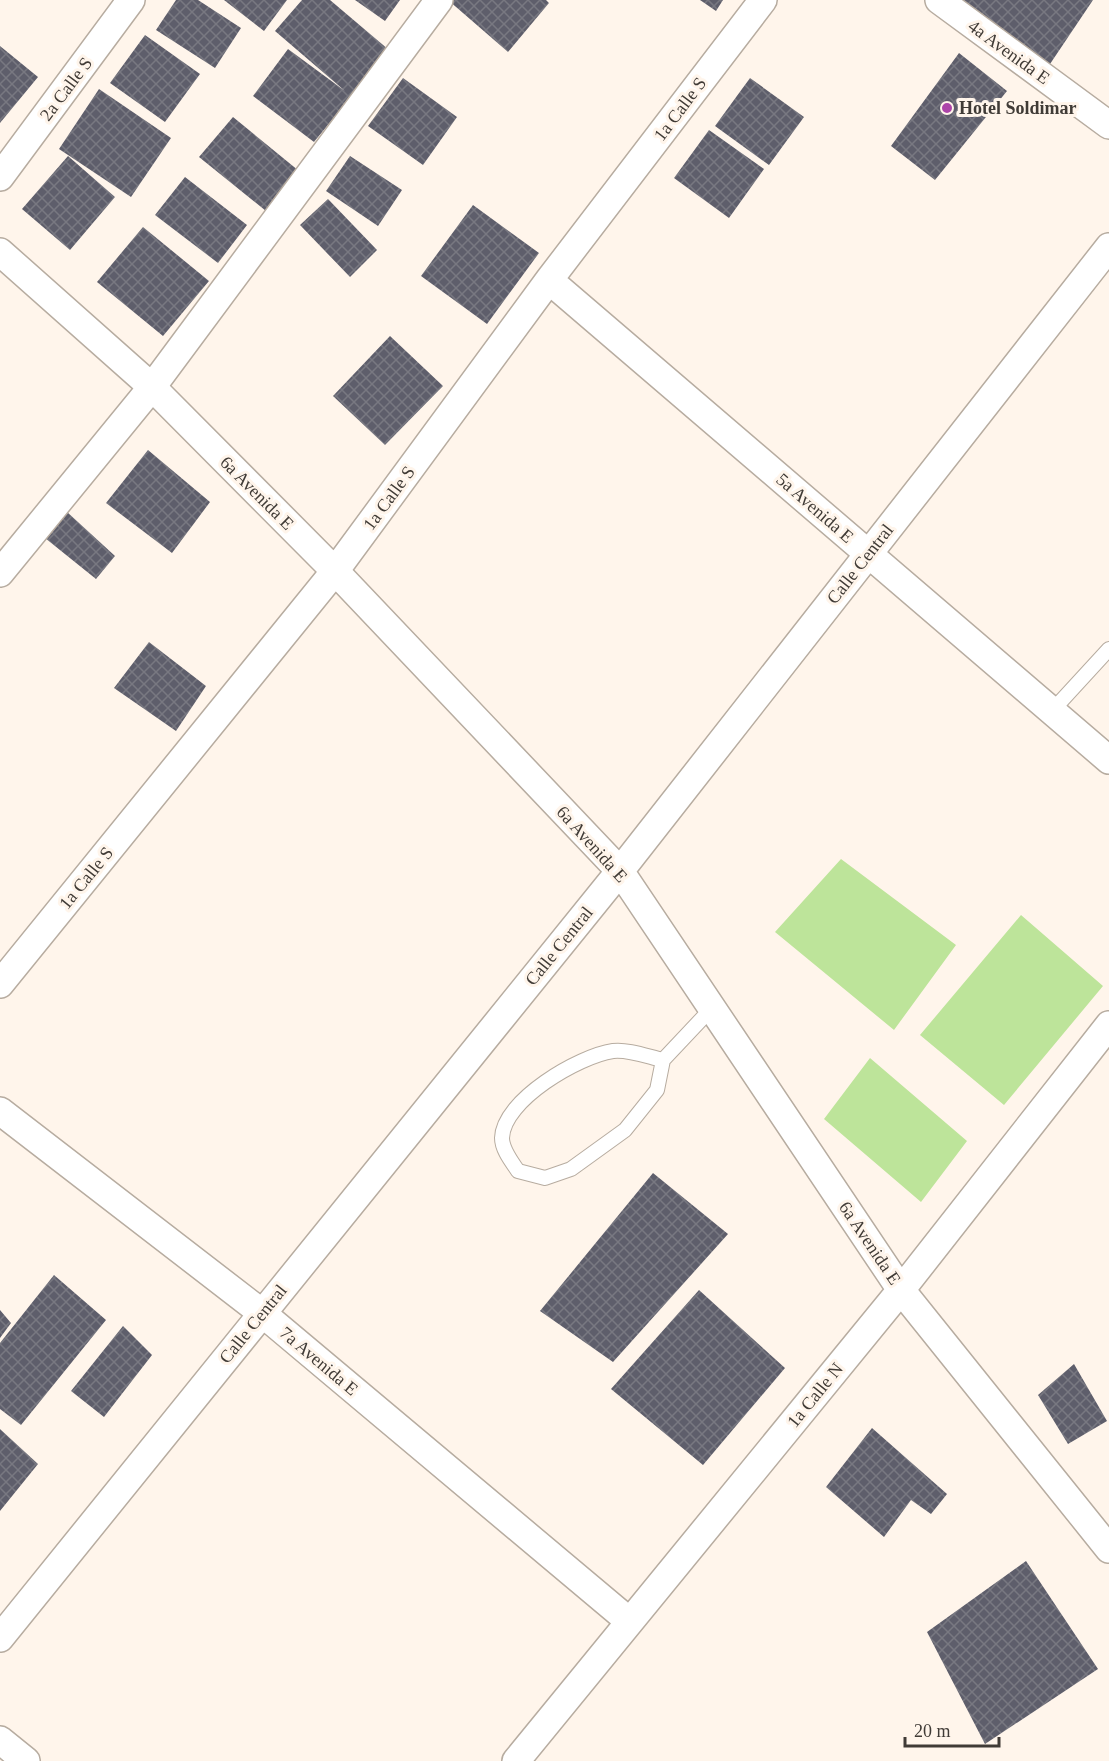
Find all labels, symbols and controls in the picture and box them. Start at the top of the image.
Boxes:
street label: 4a Avenida E [964,16,1054,88]
street label: 2a Calle S [36,53,96,125]
street label: 1a Calle S [650,73,710,145]
place label: Hotel Soldimar [959,98,1077,118]
marker: Hotel Soldimar [940,101,954,115]
street label: 6a Avenida E [216,452,298,534]
street label: 1a Calle S [359,462,419,534]
street label: 5a Avenida E [772,469,858,547]
street label: Calle Central [823,520,897,608]
street label: 6a Avenida E [553,802,631,886]
street label: 1a Calle S [55,843,117,913]
street label: Calle Central [521,903,597,989]
street label: 6a Avenida E [835,1198,905,1288]
street label: Calle Central [215,1281,291,1367]
street label: 7a Avenida E [276,1323,362,1399]
street label: 1a Calle N [783,1359,847,1431]
scale bar [905,1710,1000,1748]
text: 20 m [914,1721,951,1741]

